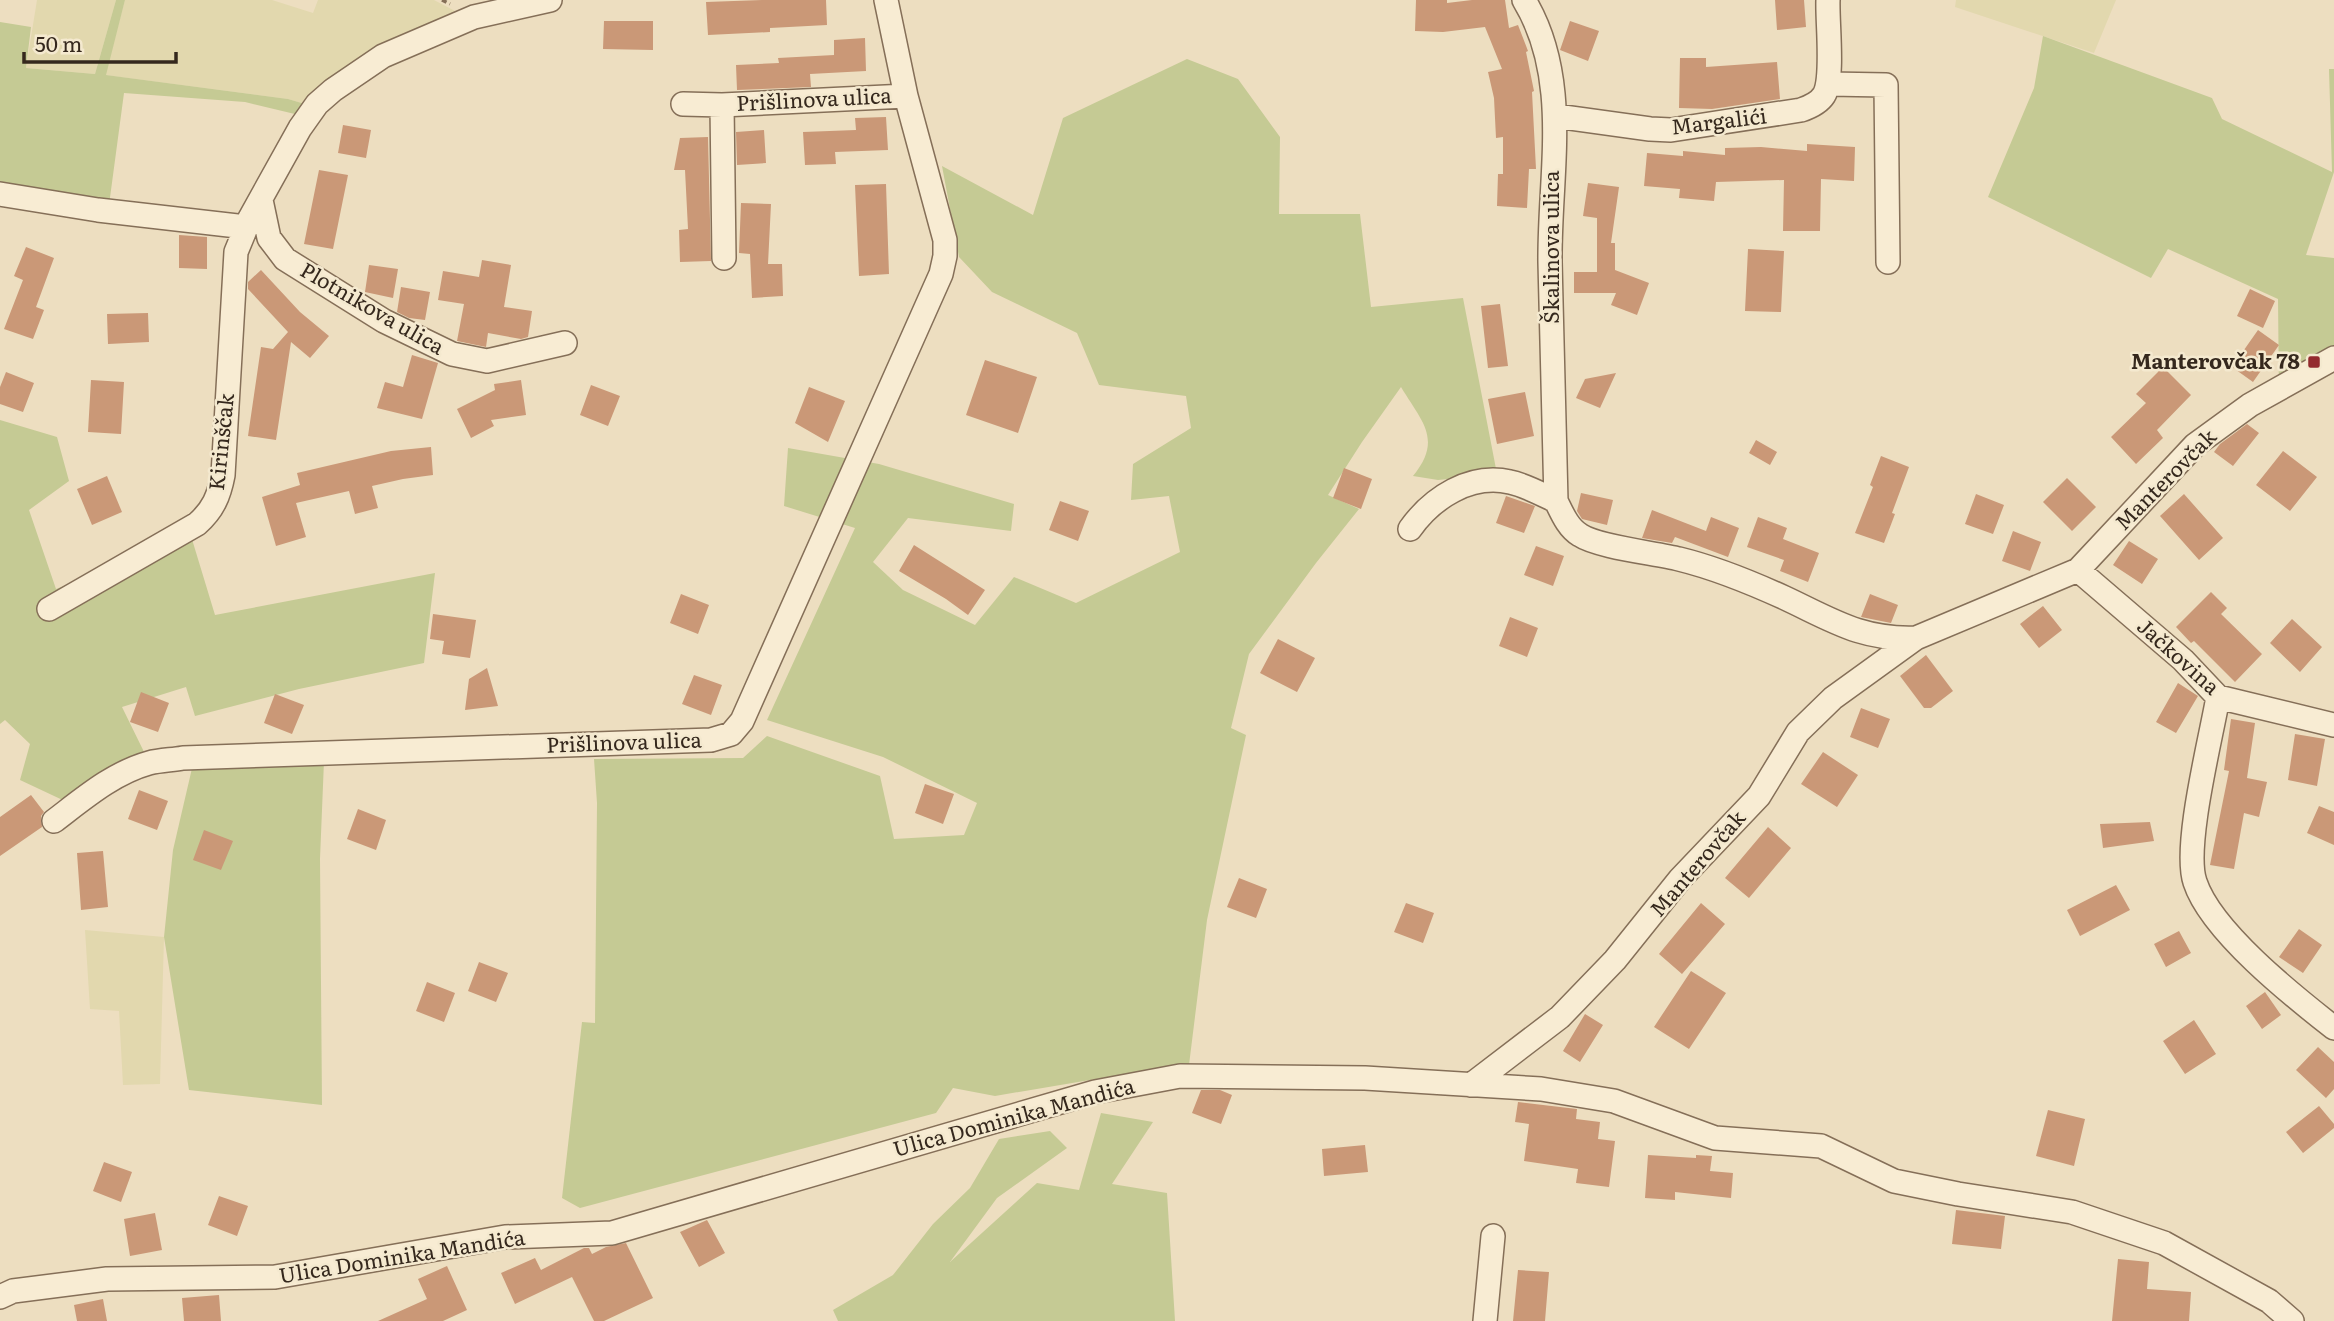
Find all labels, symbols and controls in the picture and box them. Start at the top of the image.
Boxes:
scale bar [24,21,177,65]
text: 50 m [35,27,82,58]
street label: Prišlinova ulica [735,78,893,117]
street label: Margalići [1669,98,1768,141]
street label: Škalinova ulica [1534,170,1565,324]
street label: Plotnikova ulica [295,253,452,361]
place label: Manterovčak 78 [2131,344,2300,375]
marker: Manterovčak 78 [2306,354,2322,370]
street label: Kirinščak [199,391,240,492]
street label: Manterovčak [2106,420,2222,536]
street label: Jačkovina [2132,610,2228,701]
street label: Prišlinova ulica [546,722,703,759]
street label: Manterovčak [1641,802,1751,922]
street label: Ulica Dominika Mandića [889,1068,1138,1163]
street label: Ulica Dominika Mandića [276,1220,528,1289]

